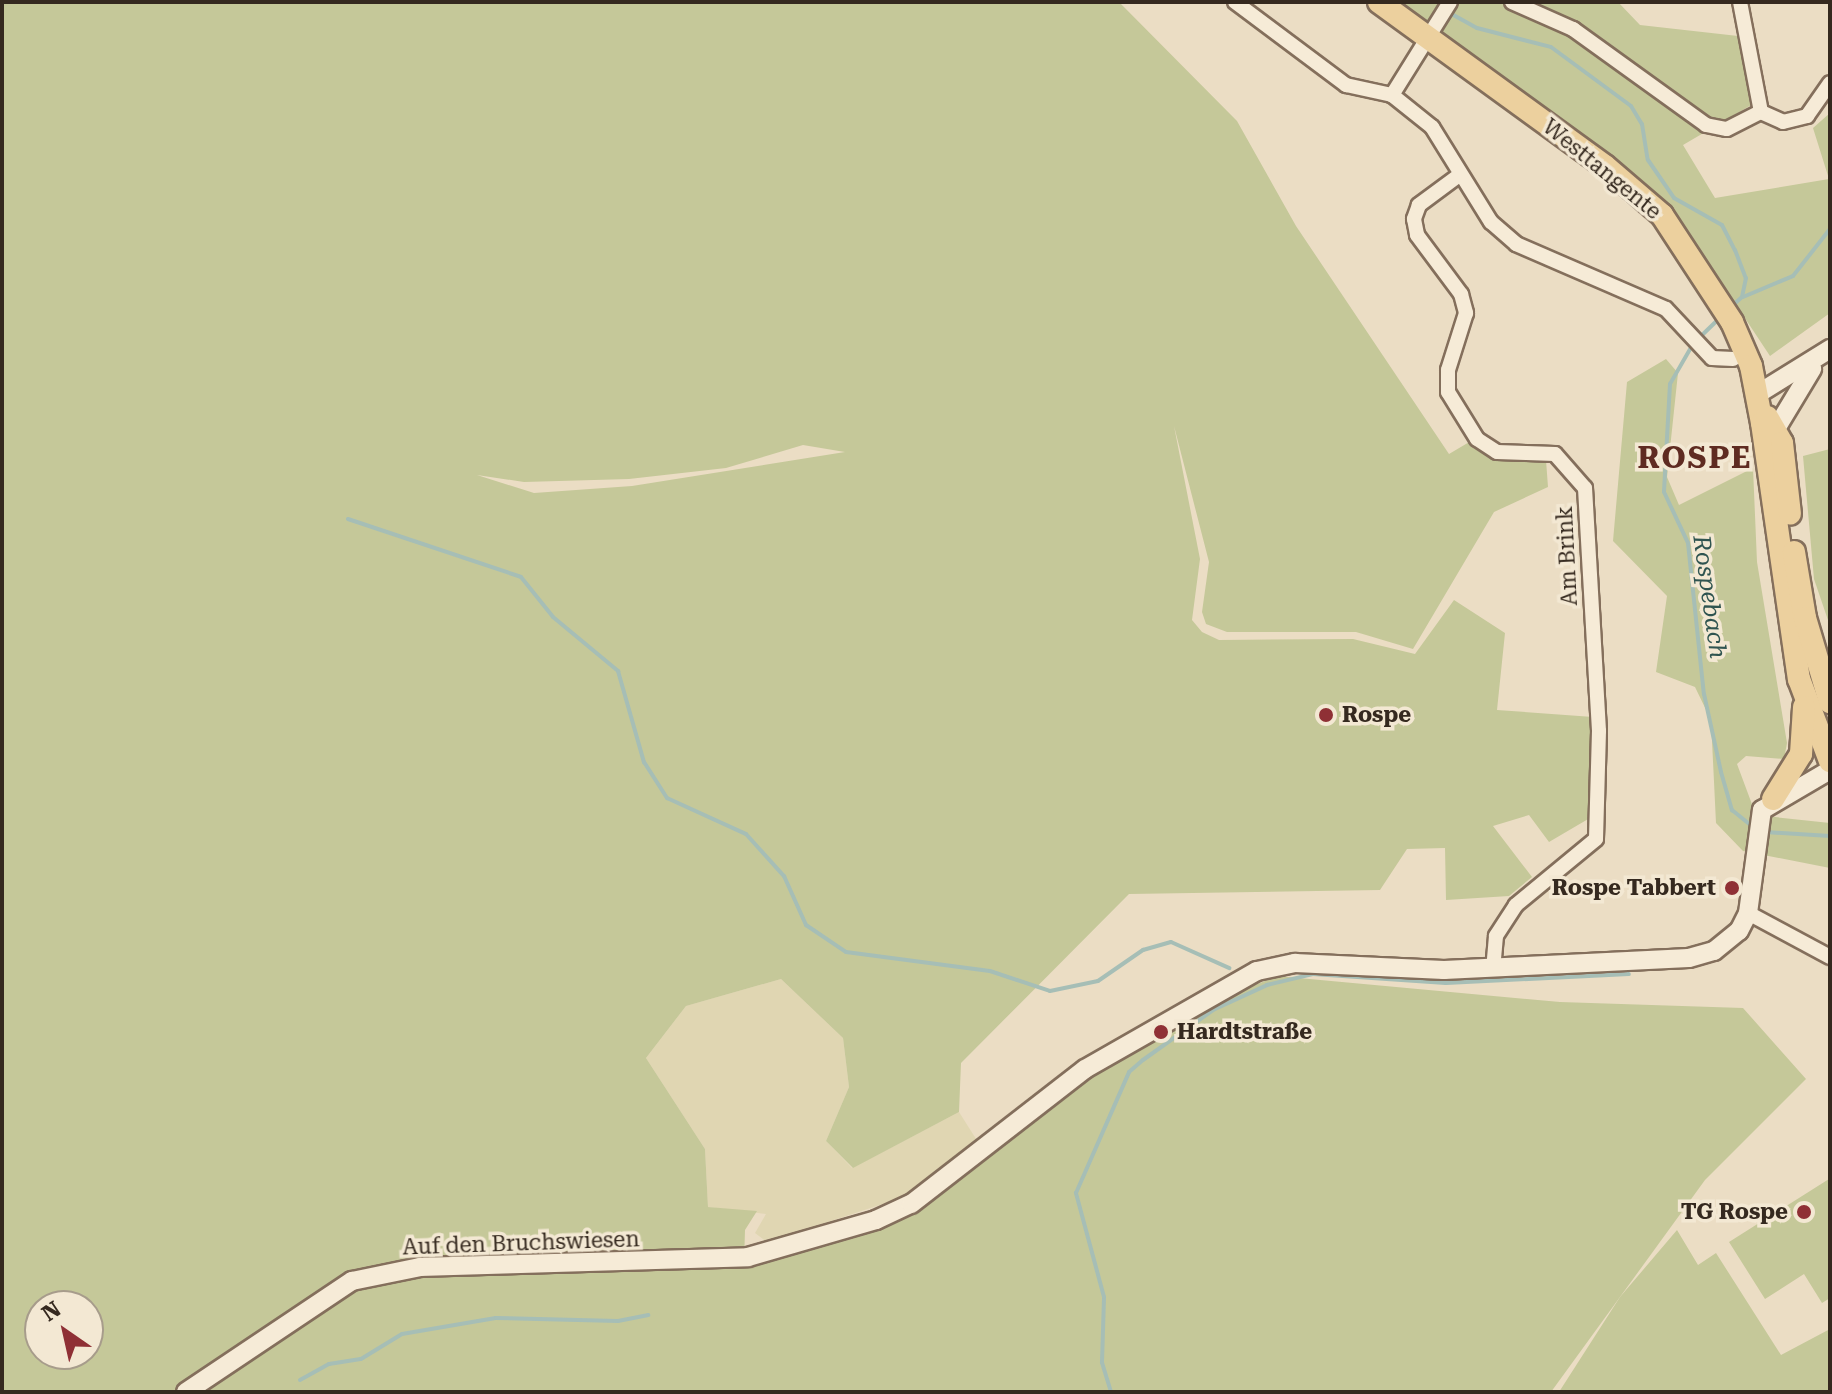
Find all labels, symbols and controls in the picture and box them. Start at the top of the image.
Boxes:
street label: Westtangente [1537,113,1667,225]
district label: ROSPE [1638,440,1752,476]
street label: Am Brink [1551,506,1583,606]
water label: Rospebach [1686,534,1732,660]
place label: Rospe [1342,702,1411,728]
marker: Rospe [1317,706,1335,724]
place label: Rospe Tabbert [1552,875,1716,901]
marker: Rospe Tabbert [1723,879,1741,897]
place label: Hardtstraße [1177,1019,1312,1045]
marker: Hardtstraße [1152,1023,1170,1041]
place label: TG Rospe [1681,1199,1788,1225]
marker: TG Rospe [1795,1203,1813,1221]
street label: Auf den Bruchswiesen [402,1226,640,1260]
north arrow [24,1290,104,1370]
text: N [37,1296,65,1326]

